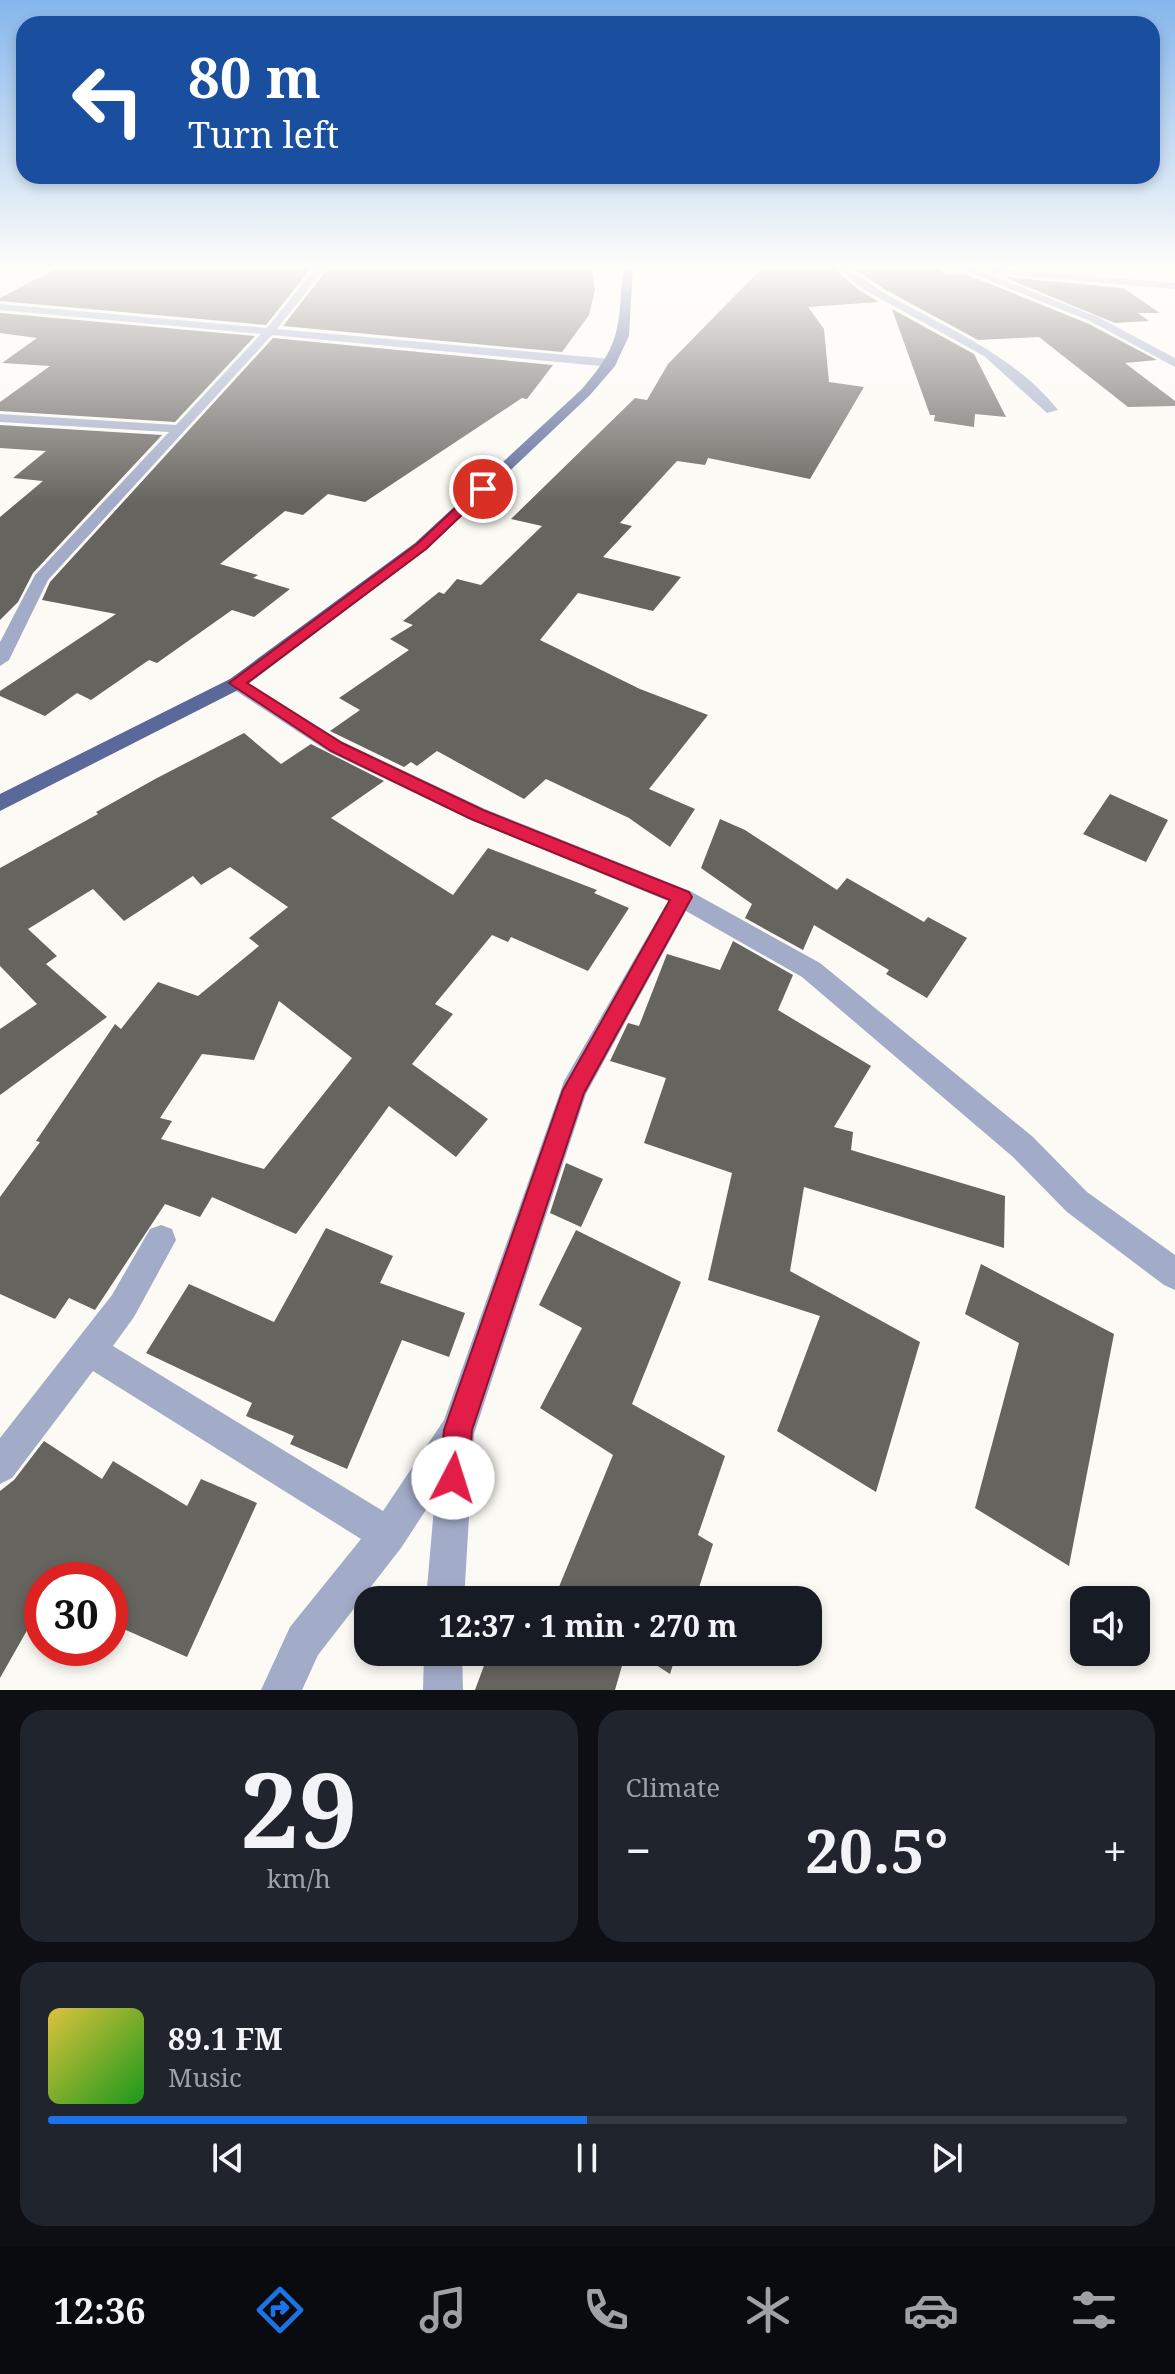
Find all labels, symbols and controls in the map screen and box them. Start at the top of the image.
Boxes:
text: 80 m [188,38,321,114]
icon: left [56,48,160,152]
text: Turn left [188,110,339,159]
pin [449,455,517,523]
icon: arrive [461,467,505,511]
position arrow [411,1436,495,1520]
speed limit sign: 30 [24,1562,128,1666]
map controls [1070,1586,1150,1666]
button: sound [1070,1586,1150,1666]
text: 12:37 · 1 min · 270 m [439,1605,737,1646]
text: 29 [240,1737,358,1878]
text: Climate [626,1769,720,1805]
text: 20.5° [805,1809,948,1891]
text: − [626,1820,651,1880]
text: + [1102,1820,1127,1880]
text: km/h [267,1860,331,1896]
text: 89.1 FM [168,2018,283,2059]
text: Music [168,2059,242,2095]
icon: previous [206,2136,250,2180]
icon: pause [565,2136,609,2180]
icon: next [925,2136,969,2180]
icon: directions [252,2282,308,2338]
icon: music [415,2282,471,2338]
icon: phone [578,2282,634,2338]
icon: climate [740,2282,796,2338]
icon: car [903,2282,959,2338]
icon: filters [1066,2282,1122,2338]
text: 12:36 [53,2286,146,2335]

